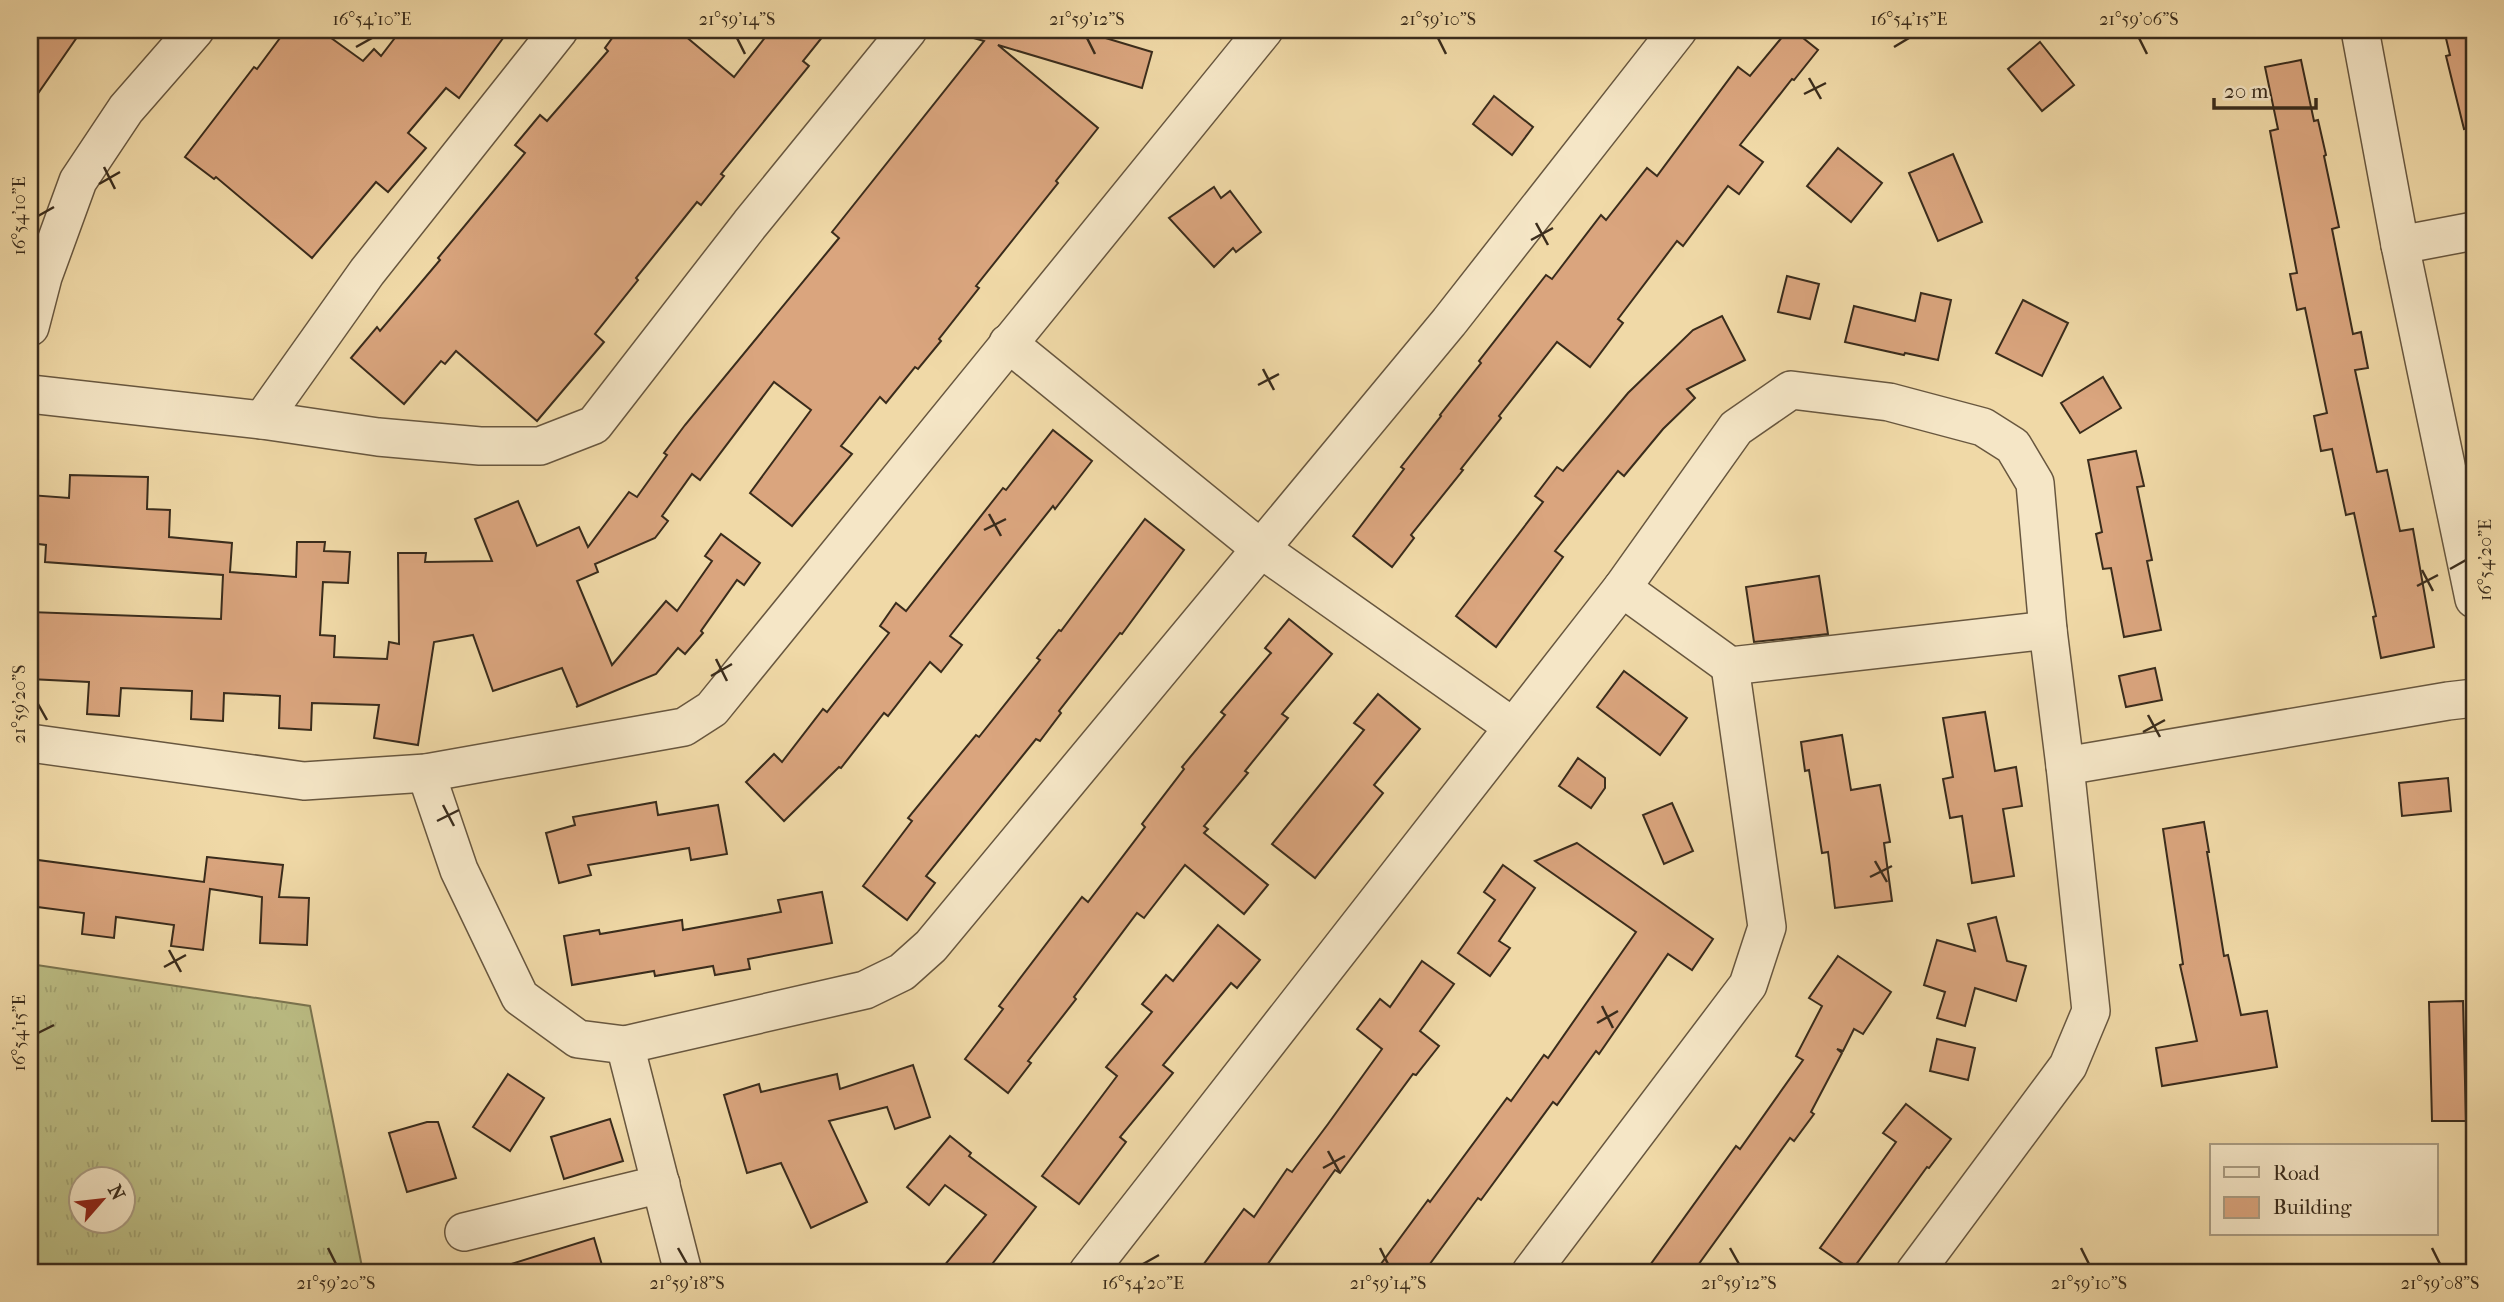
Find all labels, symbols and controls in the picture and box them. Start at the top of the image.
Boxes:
text: 16°54'10"E [332,9,412,30]
text: 21°59'14"S [699,9,775,30]
text: 21°59'12"S [1049,9,1125,30]
text: 21°59'10"S [1400,9,1476,30]
text: 16°54'15"E [1870,9,1948,30]
text: 21°59'06"S [2099,9,2179,30]
scale bar [2214,66,2315,110]
text: 20 m [2224,79,2269,103]
text: 16°54'10"E [9,176,30,256]
text: 16°54'20"E [2475,519,2496,601]
text: 21°59'20"S [9,665,30,743]
text: 16°54'15"E [9,994,30,1072]
legend [2210,1144,2438,1236]
text: Road [2273,1161,2320,1185]
north arrow [66,1166,136,1236]
text: N [103,1181,129,1205]
text: Building [2273,1195,2352,1219]
text: 21°59'20"S [297,1273,375,1294]
text: 21°59'18"S [649,1273,725,1294]
text: 16°54'20"E [1102,1273,1184,1294]
text: 21°59'14"S [1350,1273,1426,1294]
text: 21°59'12"S [1701,1273,1777,1294]
text: 21°59'10"S [2051,1273,2127,1294]
text: 21°59'08"S [2401,1273,2479,1294]

